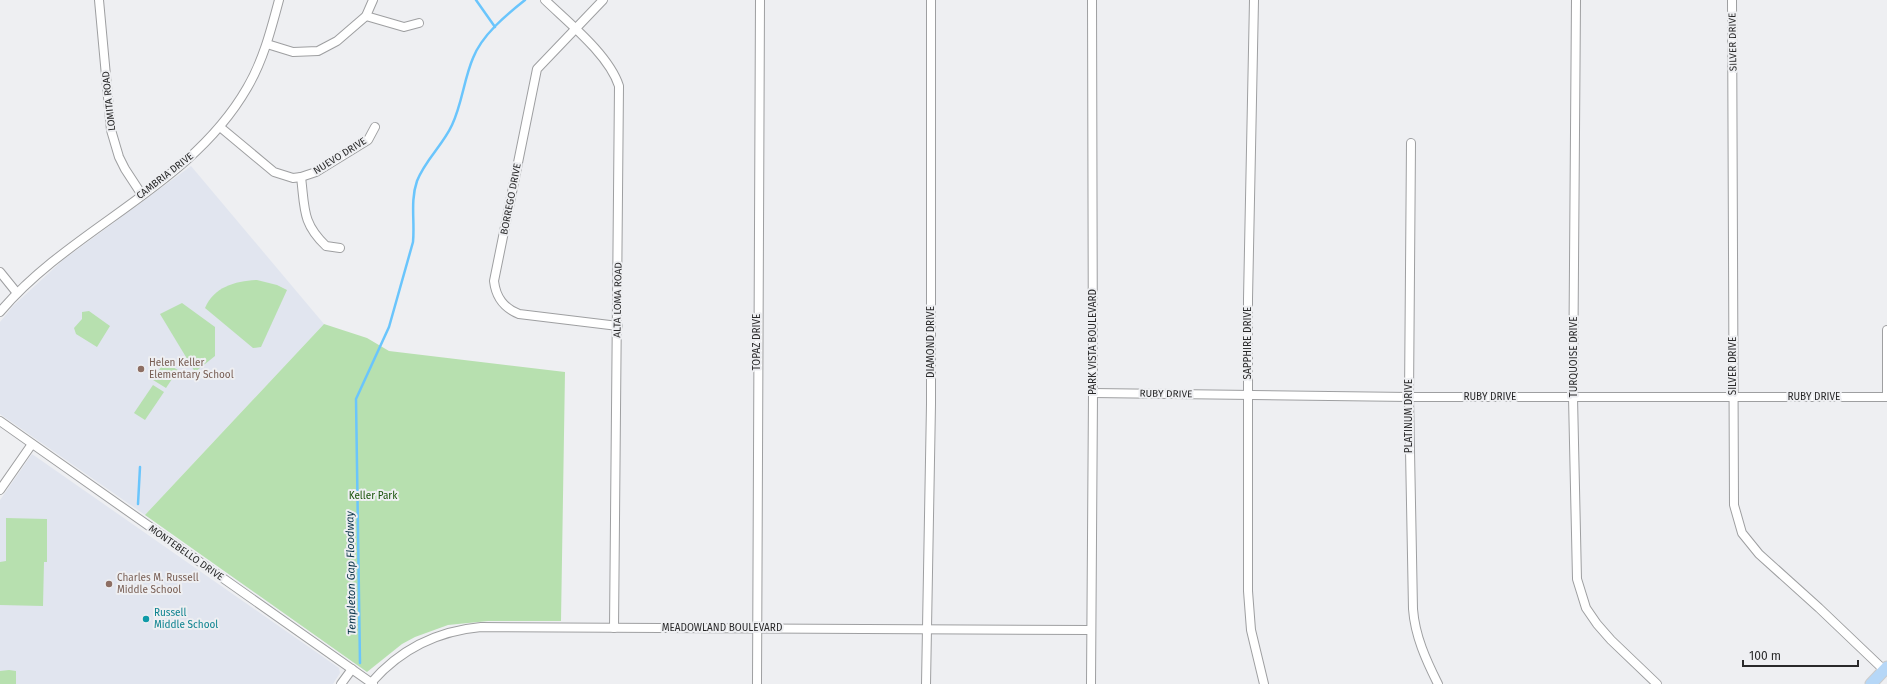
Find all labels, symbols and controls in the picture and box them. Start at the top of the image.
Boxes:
street label: SILVER DRIVE [1726,13,1740,71]
street label: LOMITA ROAD [100,70,118,132]
street label: NUEVO DRIVE [311,135,369,177]
street label: CAMBRIA DRIVE [134,150,196,202]
street label: BORREGO DRIVE [498,162,524,236]
street label: ALTA LOMA ROAD [611,262,625,338]
street label: PARK VISTA BOULEVARD [1087,289,1099,395]
street label: DIAMOND DRIVE [925,306,937,378]
street label: SAPPHIRE DRIVE [1242,307,1254,379]
street label: TOPAZ DRIVE [751,314,763,370]
street label: TURQUOISE DRIVE [1568,317,1580,397]
street label: SILVER DRIVE [1727,337,1739,395]
place label: Helen Keller Elementary School [149,357,234,381]
marker: Helen Keller Elementary School [136,364,146,374]
street label: PLATINUM DRIVE [1403,379,1415,453]
street label: RUBY DRIVE [1139,388,1193,400]
street label: RUBY DRIVE [1464,391,1516,403]
street label: RUBY DRIVE [1788,391,1840,403]
park label: Keller Park [349,490,398,502]
water label: Templeton Gap Floodway [343,510,359,635]
street label: MONTEBELLO DRIVE [146,523,226,583]
place label: Charles M. Russell Middle School [117,572,199,596]
marker: Charles M. Russell Middle School [104,579,114,589]
place label: Russell Middle School [154,607,218,631]
marker: Russell Middle School [141,614,151,624]
street label: MEADOWLAND BOULEVARD [662,622,782,634]
scale bar [1743,642,1858,668]
text: 100 m [1749,649,1781,663]

